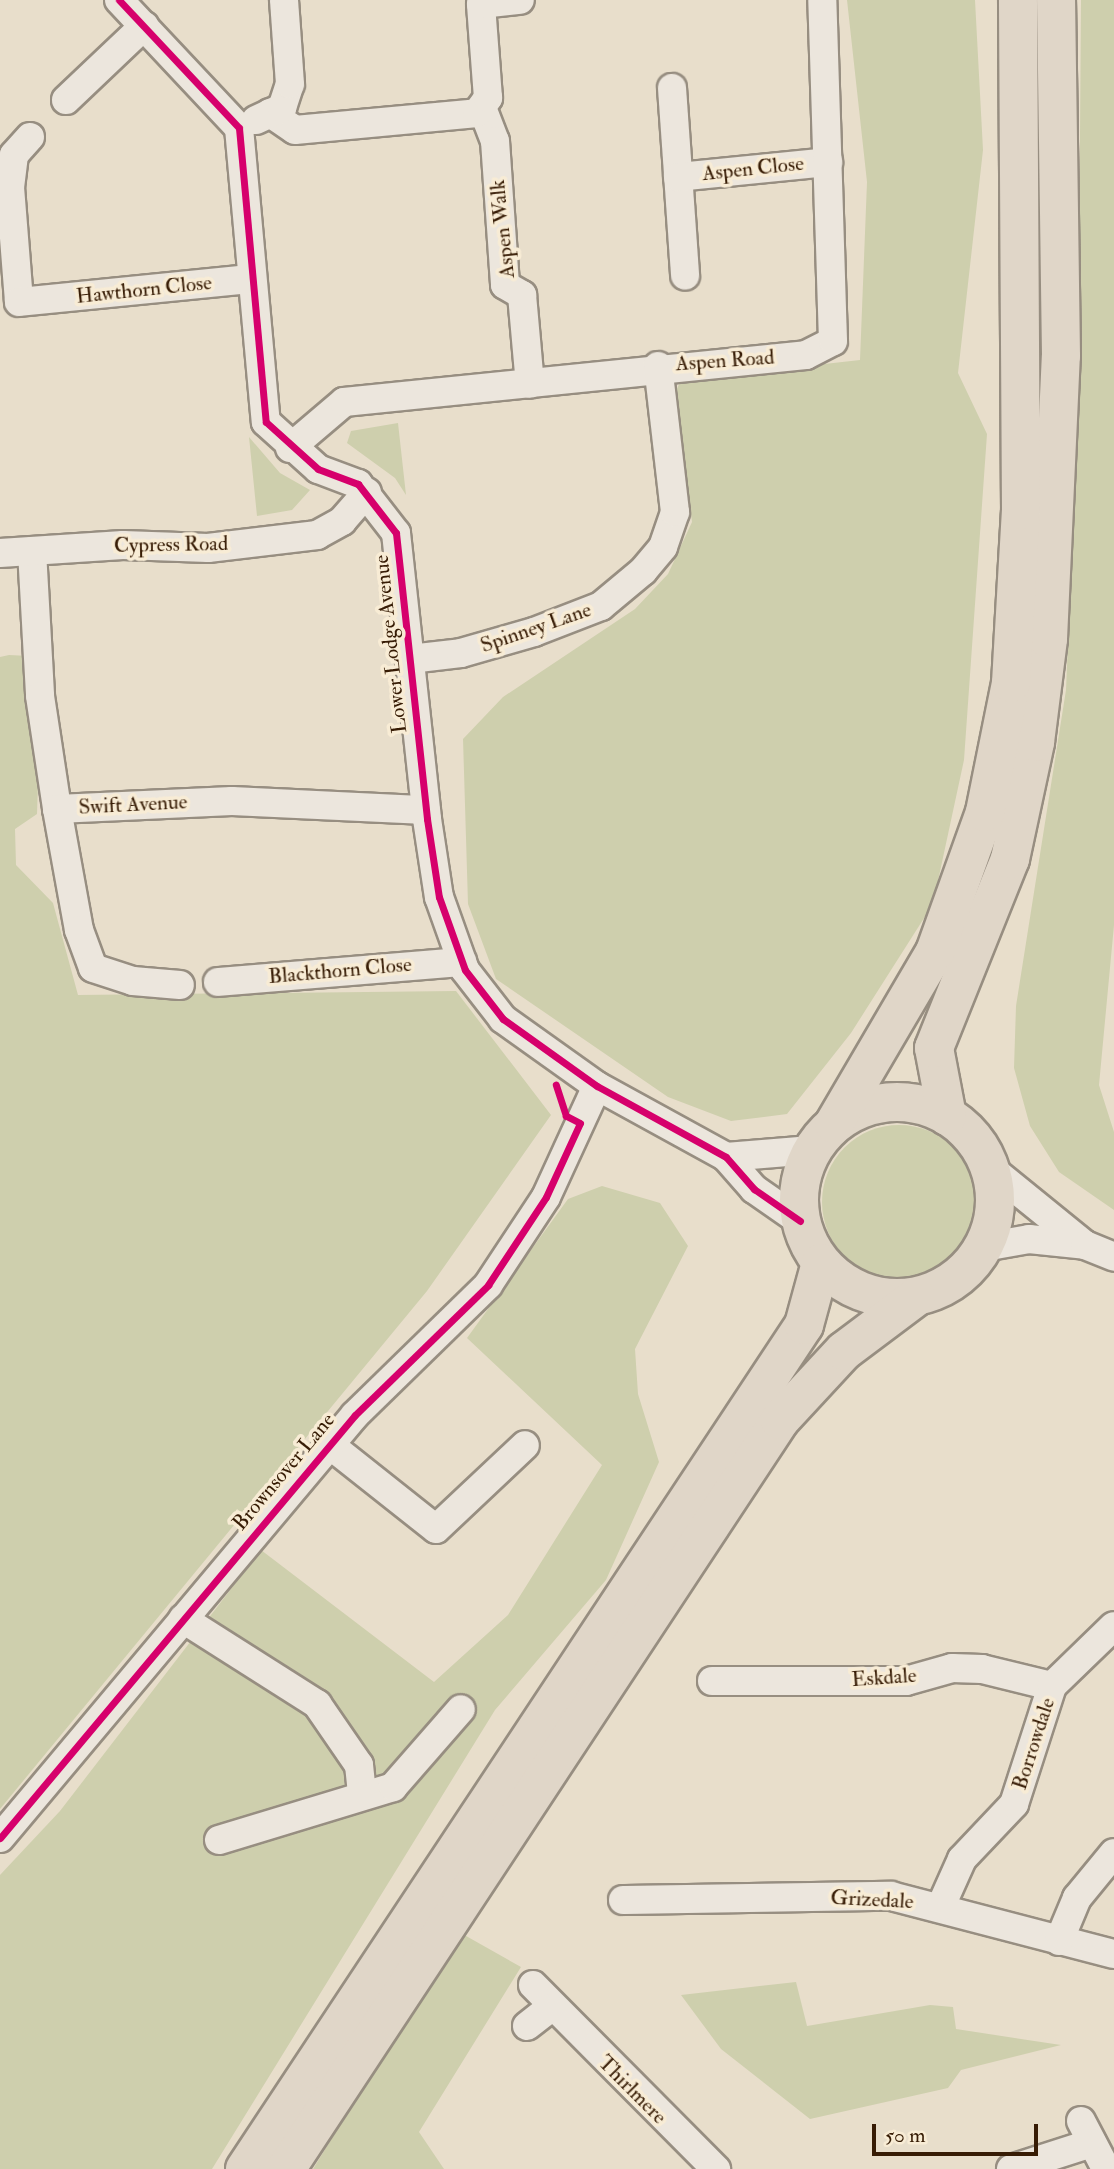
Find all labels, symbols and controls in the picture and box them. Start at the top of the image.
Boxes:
street label: Aspen Close [701,151,805,187]
street label: Aspen Walk [485,179,521,279]
street label: Hawthorn Close [75,270,213,310]
street label: Aspen Road [675,345,775,377]
street label: Cypress Road [114,531,228,559]
street label: Lower Lodge Avenue [369,554,413,734]
street label: Spinney Lane [477,597,595,659]
street label: Swift Avenue [78,790,188,820]
street label: Blackthorn Close [267,952,413,990]
street label: Brownsover Lane [228,1408,340,1536]
street label: Eskdale [851,1663,917,1693]
street label: Borrowdale [1007,1695,1061,1793]
street label: Grizedale [830,1885,914,1915]
street label: Thirlmere [592,2050,672,2130]
scale bar [876,2110,1042,2154]
text: 50 m [885,2122,926,2149]

